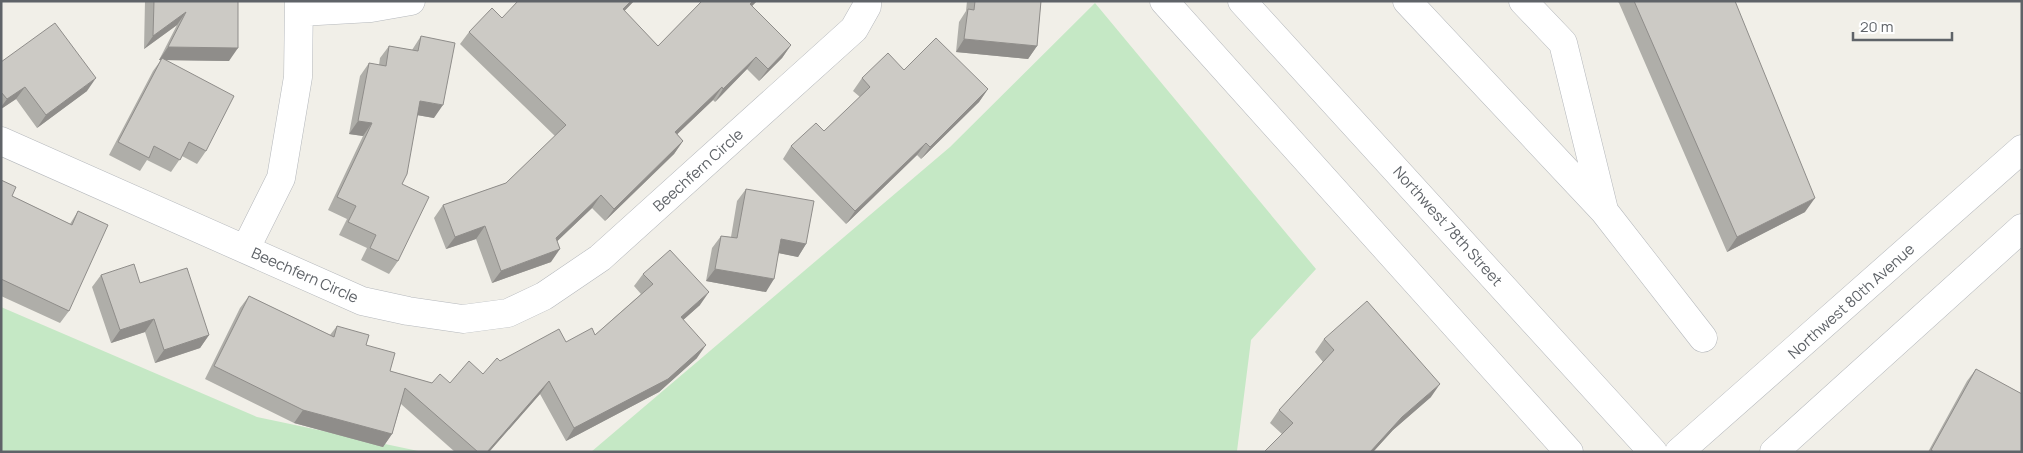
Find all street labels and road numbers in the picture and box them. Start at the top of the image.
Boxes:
street label: Beechfern Circle [648,124,748,216]
street label: Northwest 78th Street [1388,162,1508,290]
street label: Northwest 80th Avenue [1783,238,1919,363]
street label: Beechfern Circle [248,242,362,308]

